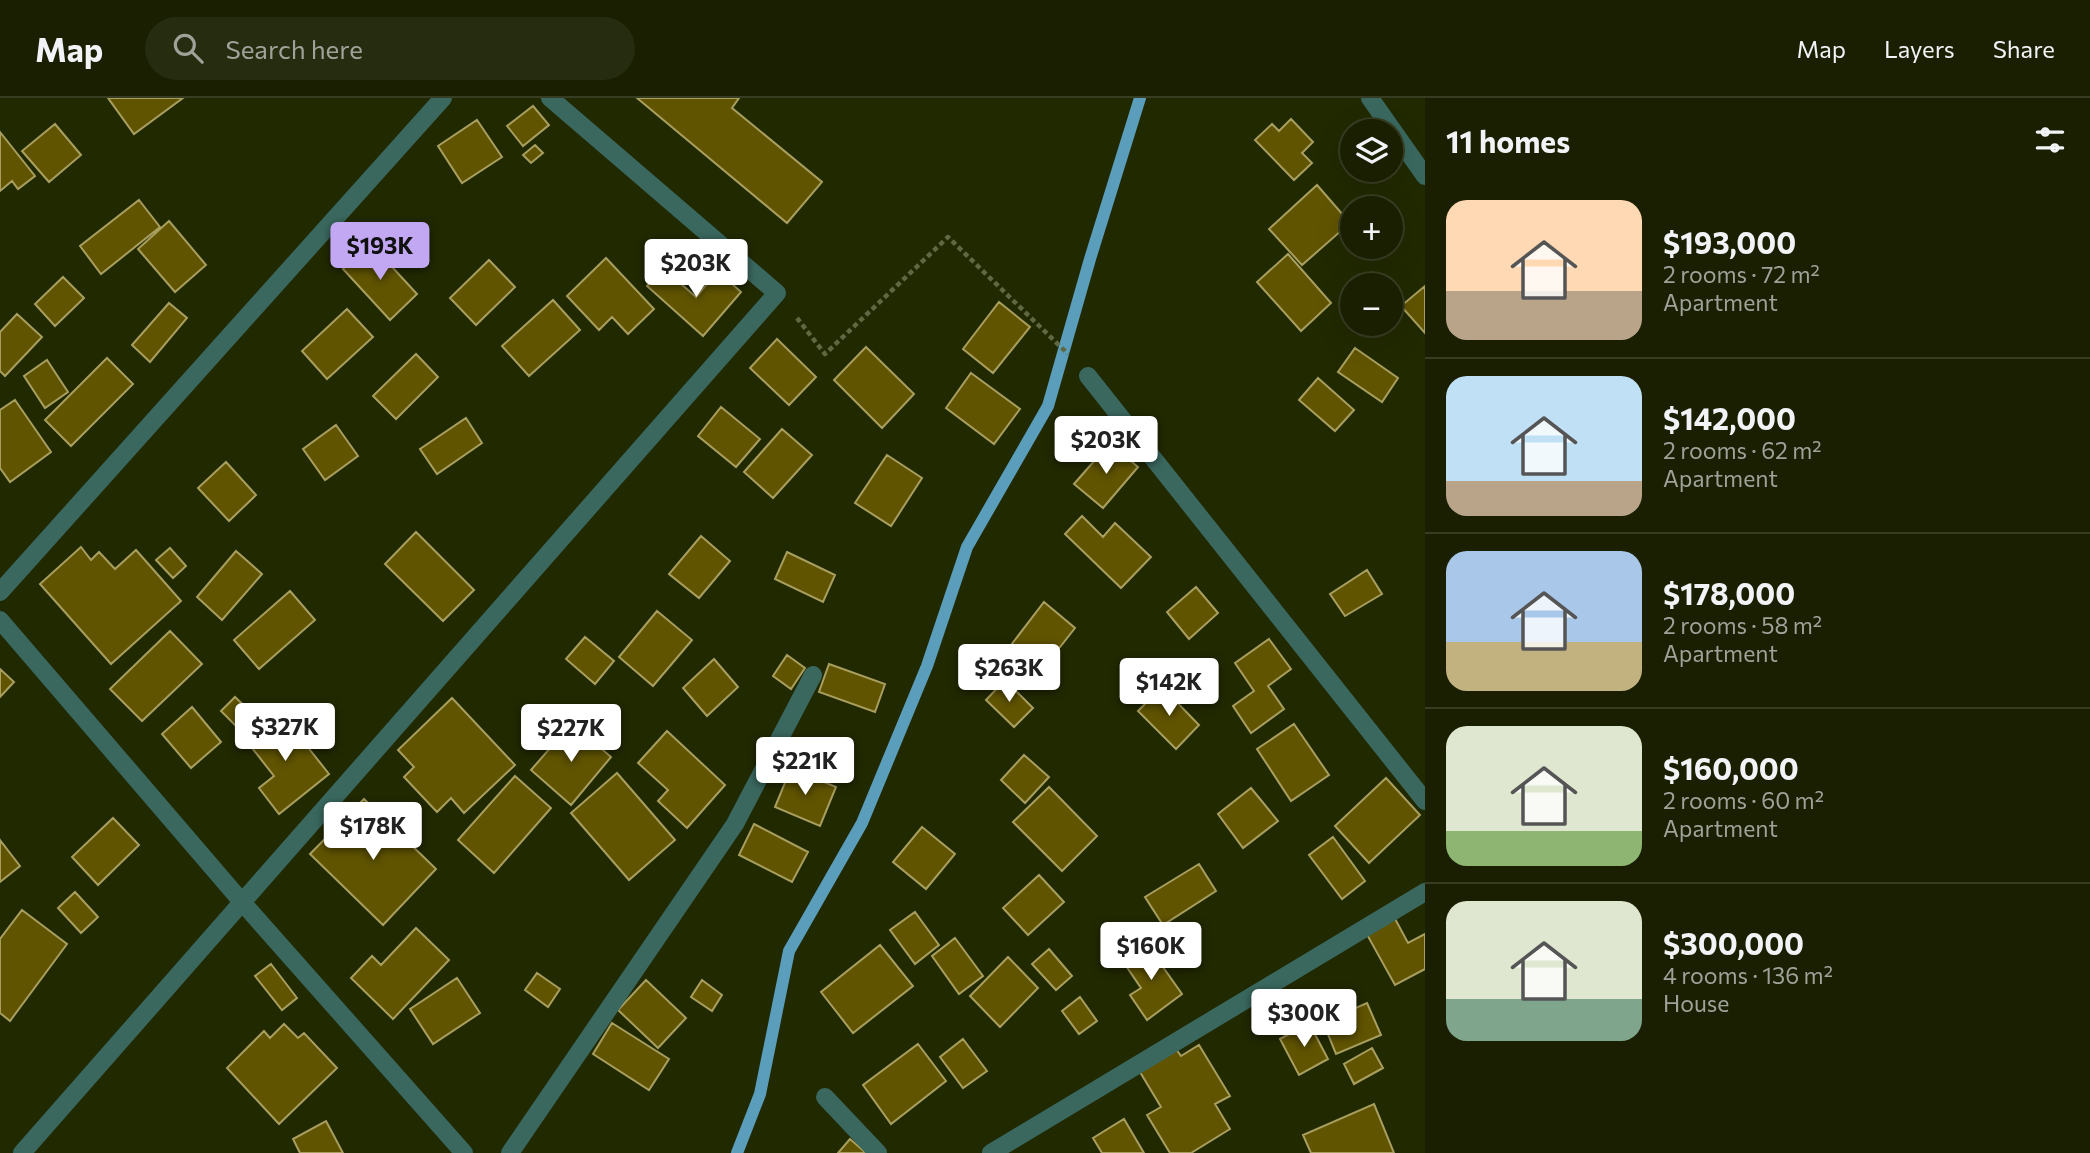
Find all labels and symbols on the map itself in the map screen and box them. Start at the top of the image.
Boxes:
pin: $193K [331,222,429,282]
pin: $203K [647,240,745,299]
pin: $203K [1057,416,1155,476]
pin: $263K [960,644,1058,704]
pin: $142K [1120,658,1218,718]
pin: $327K [236,704,334,763]
pin: $227K [522,704,620,764]
pin: $221K [756,738,854,797]
pin: $178K [324,802,422,862]
pin: $160K [1102,922,1200,982]
pin: $300K [1255,990,1353,1049]

